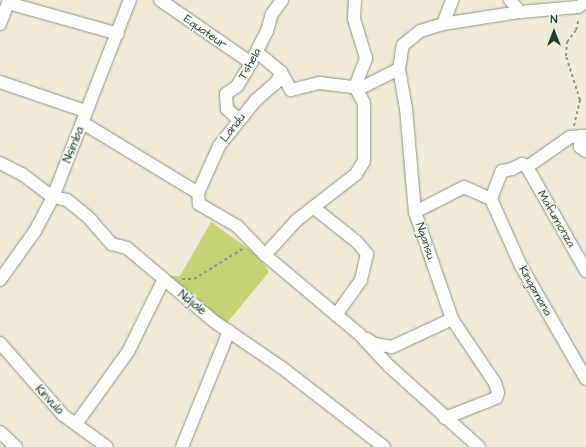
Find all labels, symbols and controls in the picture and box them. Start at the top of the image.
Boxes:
street label: Equateur [181,12,229,52]
north arrow [534,12,574,52]
text: N [551,12,557,27]
street label: Tshela [235,46,265,82]
street label: Landu [217,111,249,145]
street label: Nsimba [60,125,88,165]
street label: Mafumonza [534,188,578,250]
street label: Ngansu [412,221,438,261]
street label: Kingamana [515,263,555,319]
street label: Ndjiale [175,287,209,319]
street label: Kinvula [32,382,66,418]

